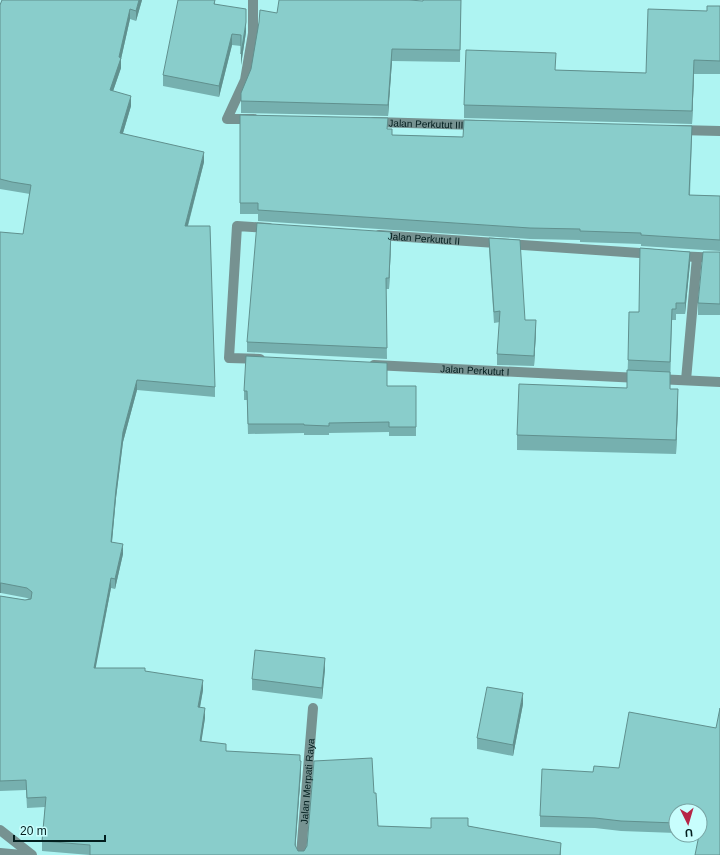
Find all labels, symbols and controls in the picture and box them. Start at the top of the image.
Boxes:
street label: Jalan Perkutut III [388,117,464,130]
street label: Jalan Perkutut II [387,230,460,246]
street label: Jalan Perkutut I [440,363,510,377]
street label: Jalan Merpati Raya [298,737,316,825]
north arrow [668,803,708,843]
scale bar [14,817,105,843]
text: 20 m [20,824,47,838]
text: U [684,827,693,839]

